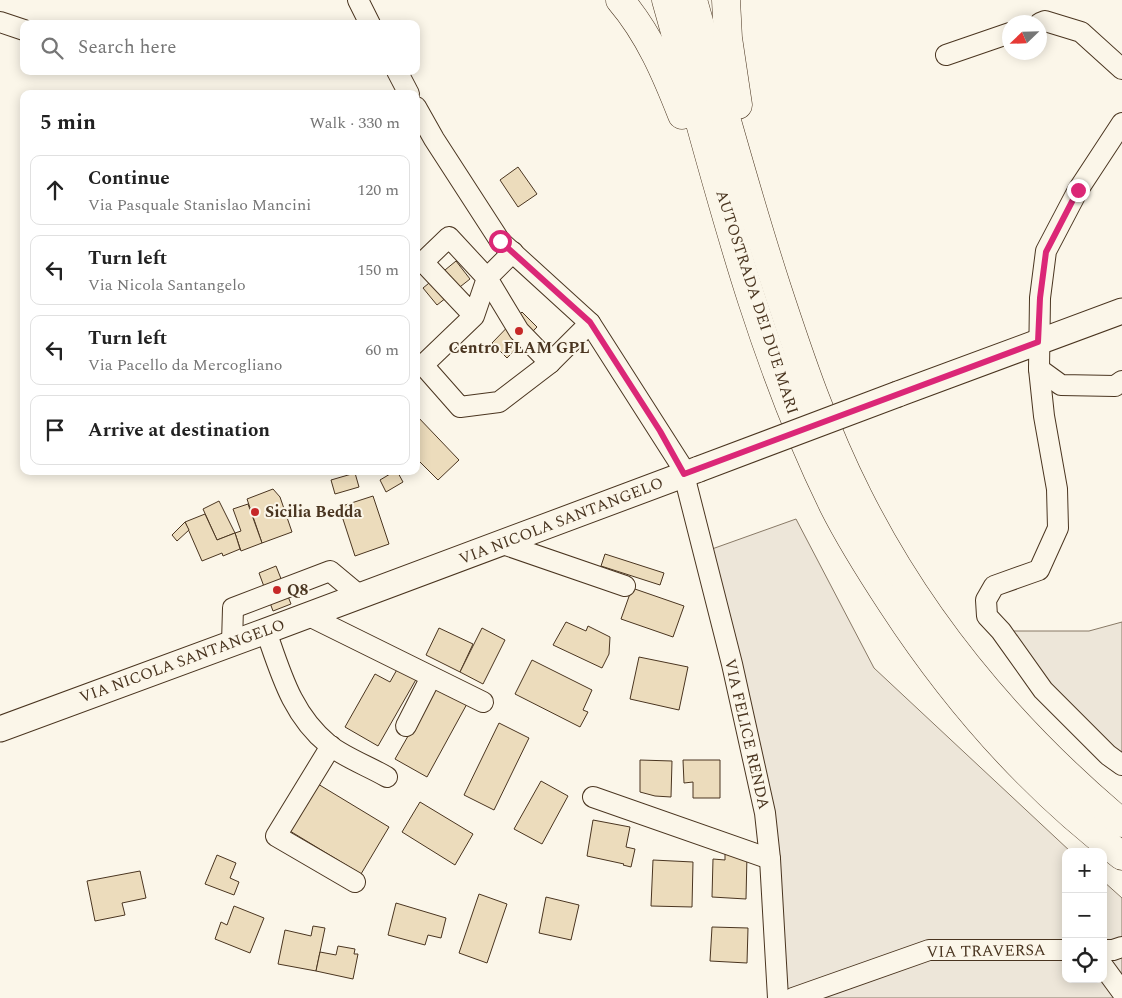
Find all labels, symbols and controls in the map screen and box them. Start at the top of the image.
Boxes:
north arrow [1002,15,1047,60]
search box [20,20,420,75]
text: Search here [78,33,177,62]
icon: search [38,34,66,62]
text: 5 min [40,107,96,139]
text: Walk · 330 m [309,111,400,135]
text: Continue [88,164,170,193]
icon: ahead [41,176,69,204]
text: 120 m [357,178,399,202]
route end [1067,179,1090,202]
street label: AUTOSTRADA DEI DUE MARI [709,187,805,417]
text: Via Pasquale Stanislao Mancini [88,193,311,217]
route start [489,230,512,253]
text: Turn left [88,244,167,273]
icon: left [41,256,69,284]
text: 150 m [357,258,399,282]
text: Via Nicola Santangelo [88,273,246,297]
text: Turn left [88,324,167,353]
marker: Centro FLAM GPL [513,325,525,337]
icon: left [41,336,69,364]
place label: Centro FLAM GPL [448,336,590,360]
text: 60 m [365,338,399,362]
text: Via Pacello da Mercogliano [88,353,282,377]
icon: arrive [41,416,69,444]
text: Arrive at destination [88,416,270,445]
street label: VIA NICOLA SANTANGELO [455,471,667,571]
place label: Sicilia Bedda [265,500,363,524]
marker: Sicilia Bedda [249,506,261,518]
place label: Q8 [287,578,309,602]
marker: Q8 [271,584,283,596]
street label: VIA NICOLA SANTANGELO [76,613,288,709]
street label: VIA FELICE RENDA [718,656,776,812]
map controls [1062,848,1107,983]
button: + [1062,848,1107,893]
button: − [1062,893,1107,938]
street label: VIA TRAVERSA [926,938,1046,964]
button: locate [1062,938,1107,983]

